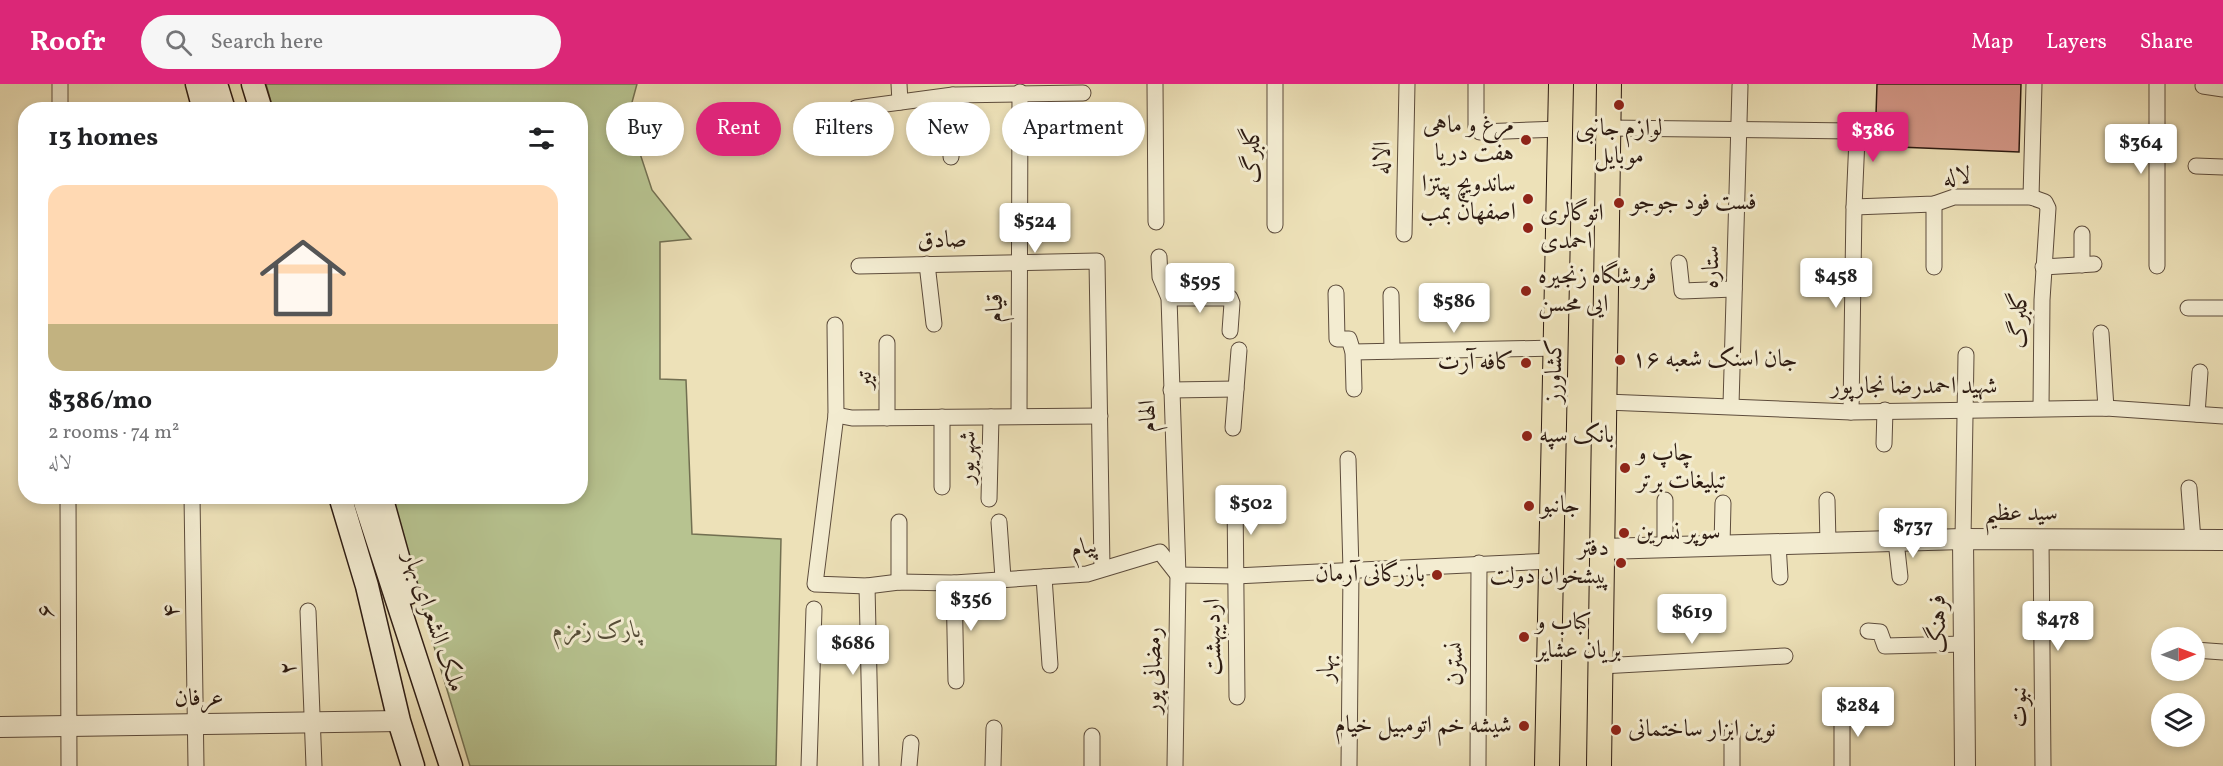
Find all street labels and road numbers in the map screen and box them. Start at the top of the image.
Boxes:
street label: گلبرگ [1236,126,1270,184]
street label: الاله [1366,141,1400,175]
street label: لاله [1941,159,1973,197]
street label: صادق [917,223,967,259]
street label: ستاره [1695,245,1729,289]
street label: گلبرگ [2003,291,2037,349]
street label: قیام [979,293,1015,323]
street label: کشاورز [1537,339,1573,405]
street label: شهید احمدرضا نجارپور [1829,370,1997,404]
street label: تیر [848,371,882,392]
street label: الهام [1131,399,1169,433]
street label: شهریور [950,430,986,486]
street label: سید عظیم [1984,497,2058,536]
street label: پیام [1067,528,1102,570]
street label: ملک الشعرای بهار [392,545,473,697]
street label: فرهنگ [1921,594,1957,654]
street label: اردیبهشت [1196,598,1232,676]
street label: ۶ [29,604,63,618]
street label: ۴ [155,604,189,618]
street label: رمضانی پور [1136,626,1172,716]
street label: نسترن [1439,642,1473,686]
street label: بهار [1310,654,1344,684]
street label: ۲ [272,660,306,676]
street label: عرفان [174,682,224,716]
street label: نبوت [2003,686,2037,728]

